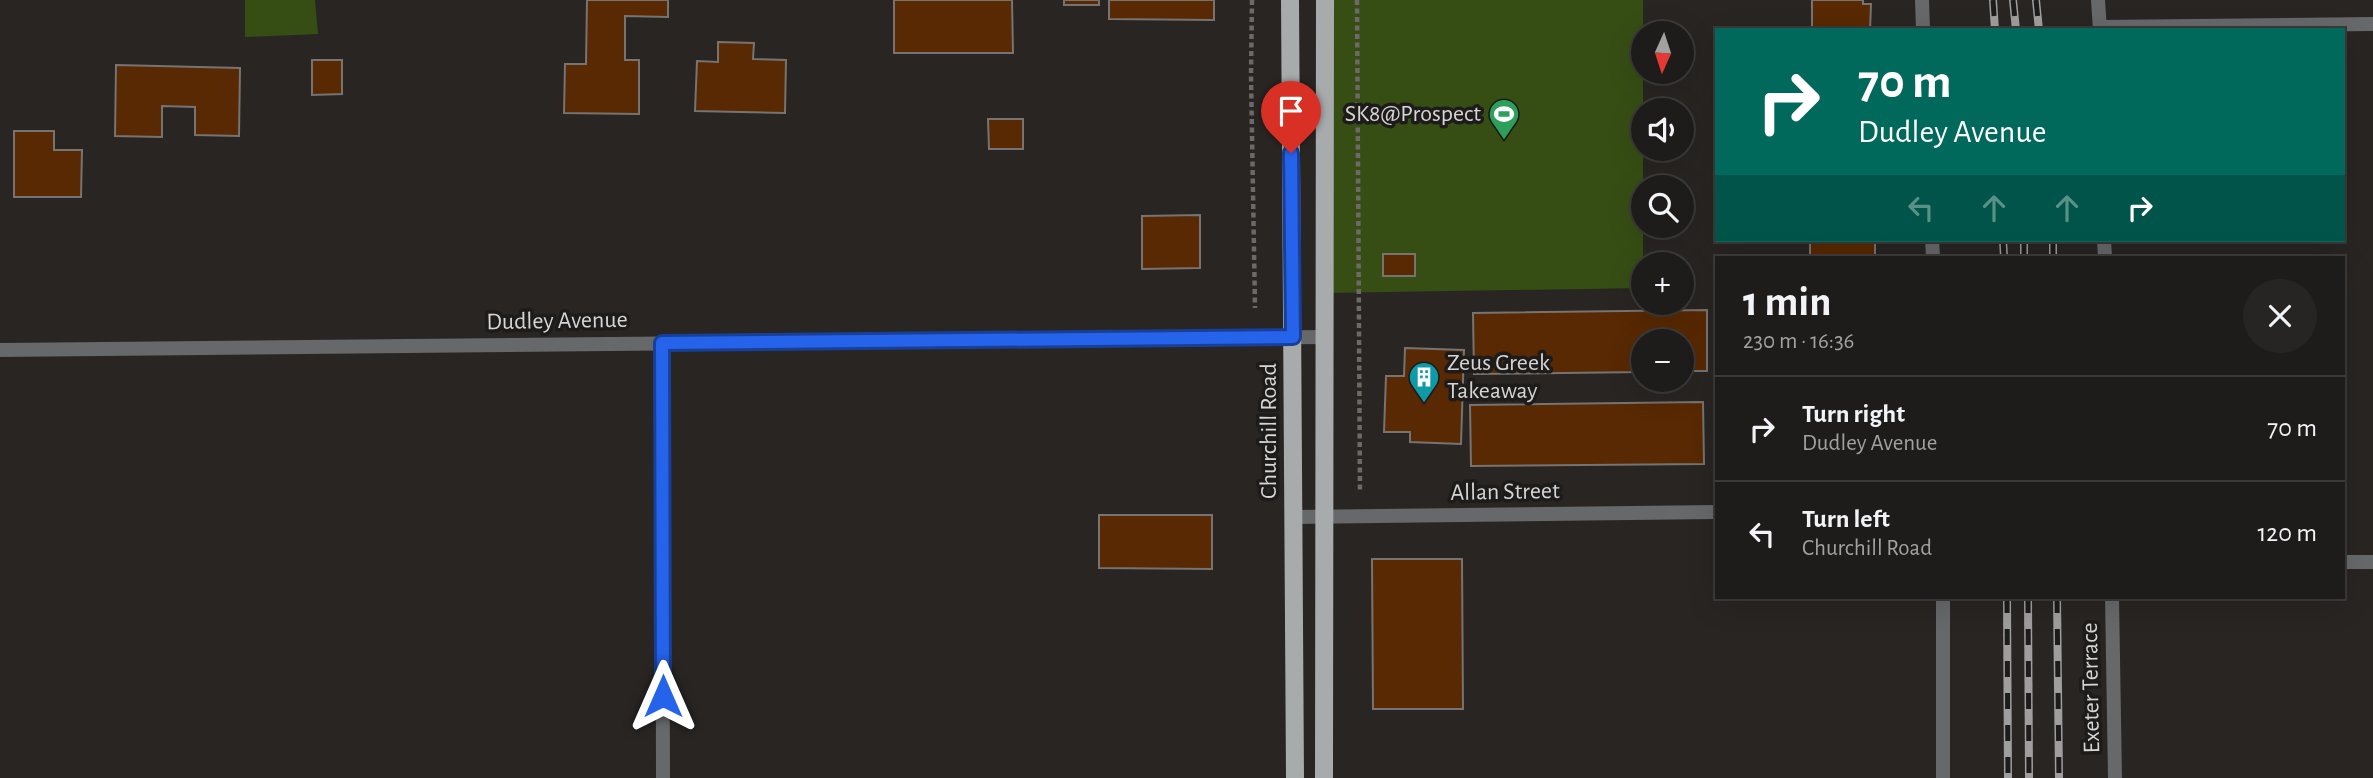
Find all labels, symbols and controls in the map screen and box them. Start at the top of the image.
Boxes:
north arrow [1631,21,1694,84]
map controls [1631,21,1694,392]
icon: right [1743,56,1834,147]
text: 70 m [1858,58,1952,107]
pin [1261,81,1321,153]
icon: arrive [1272,92,1310,130]
sports icon: SK8@Prospect [1487,97,1521,141]
button: sound [1631,98,1694,161]
place label: SK8@Prospect [1345,102,1481,126]
text: Dudley Avenue [1858,116,2046,148]
button: search [1631,175,1694,238]
icon: left [1902,189,1940,227]
icon: ahead [1975,189,2013,227]
icon: ahead [2048,189,2086,227]
icon: right [2121,189,2159,227]
button: + [1631,252,1694,315]
button: close [2243,279,2317,353]
text: 1 min [1743,281,1832,323]
street label: Dudley Avenue [486,308,628,334]
button: − [1631,329,1694,392]
text: 230 m · 16:36 [1743,330,1854,353]
place label: Zeus Greek Takeaway [1447,351,1550,403]
building icon: Zeus Greek Takeaway [1407,360,1441,404]
street label: Churchill Road [1257,363,1281,499]
text: Turn right [1802,401,1905,427]
icon: right [1743,410,1781,448]
text: 70 m [2267,415,2317,441]
text: Dudley Avenue [1802,432,1937,455]
street label: Allan Street [1450,479,1560,505]
text: Turn left [1802,506,1890,532]
icon: left [1743,515,1781,553]
text: 120 m [2257,520,2317,546]
text: Churchill Road [1802,537,1932,560]
street label: Exeter Terrace [2078,622,2104,754]
position arrow [626,659,700,733]

